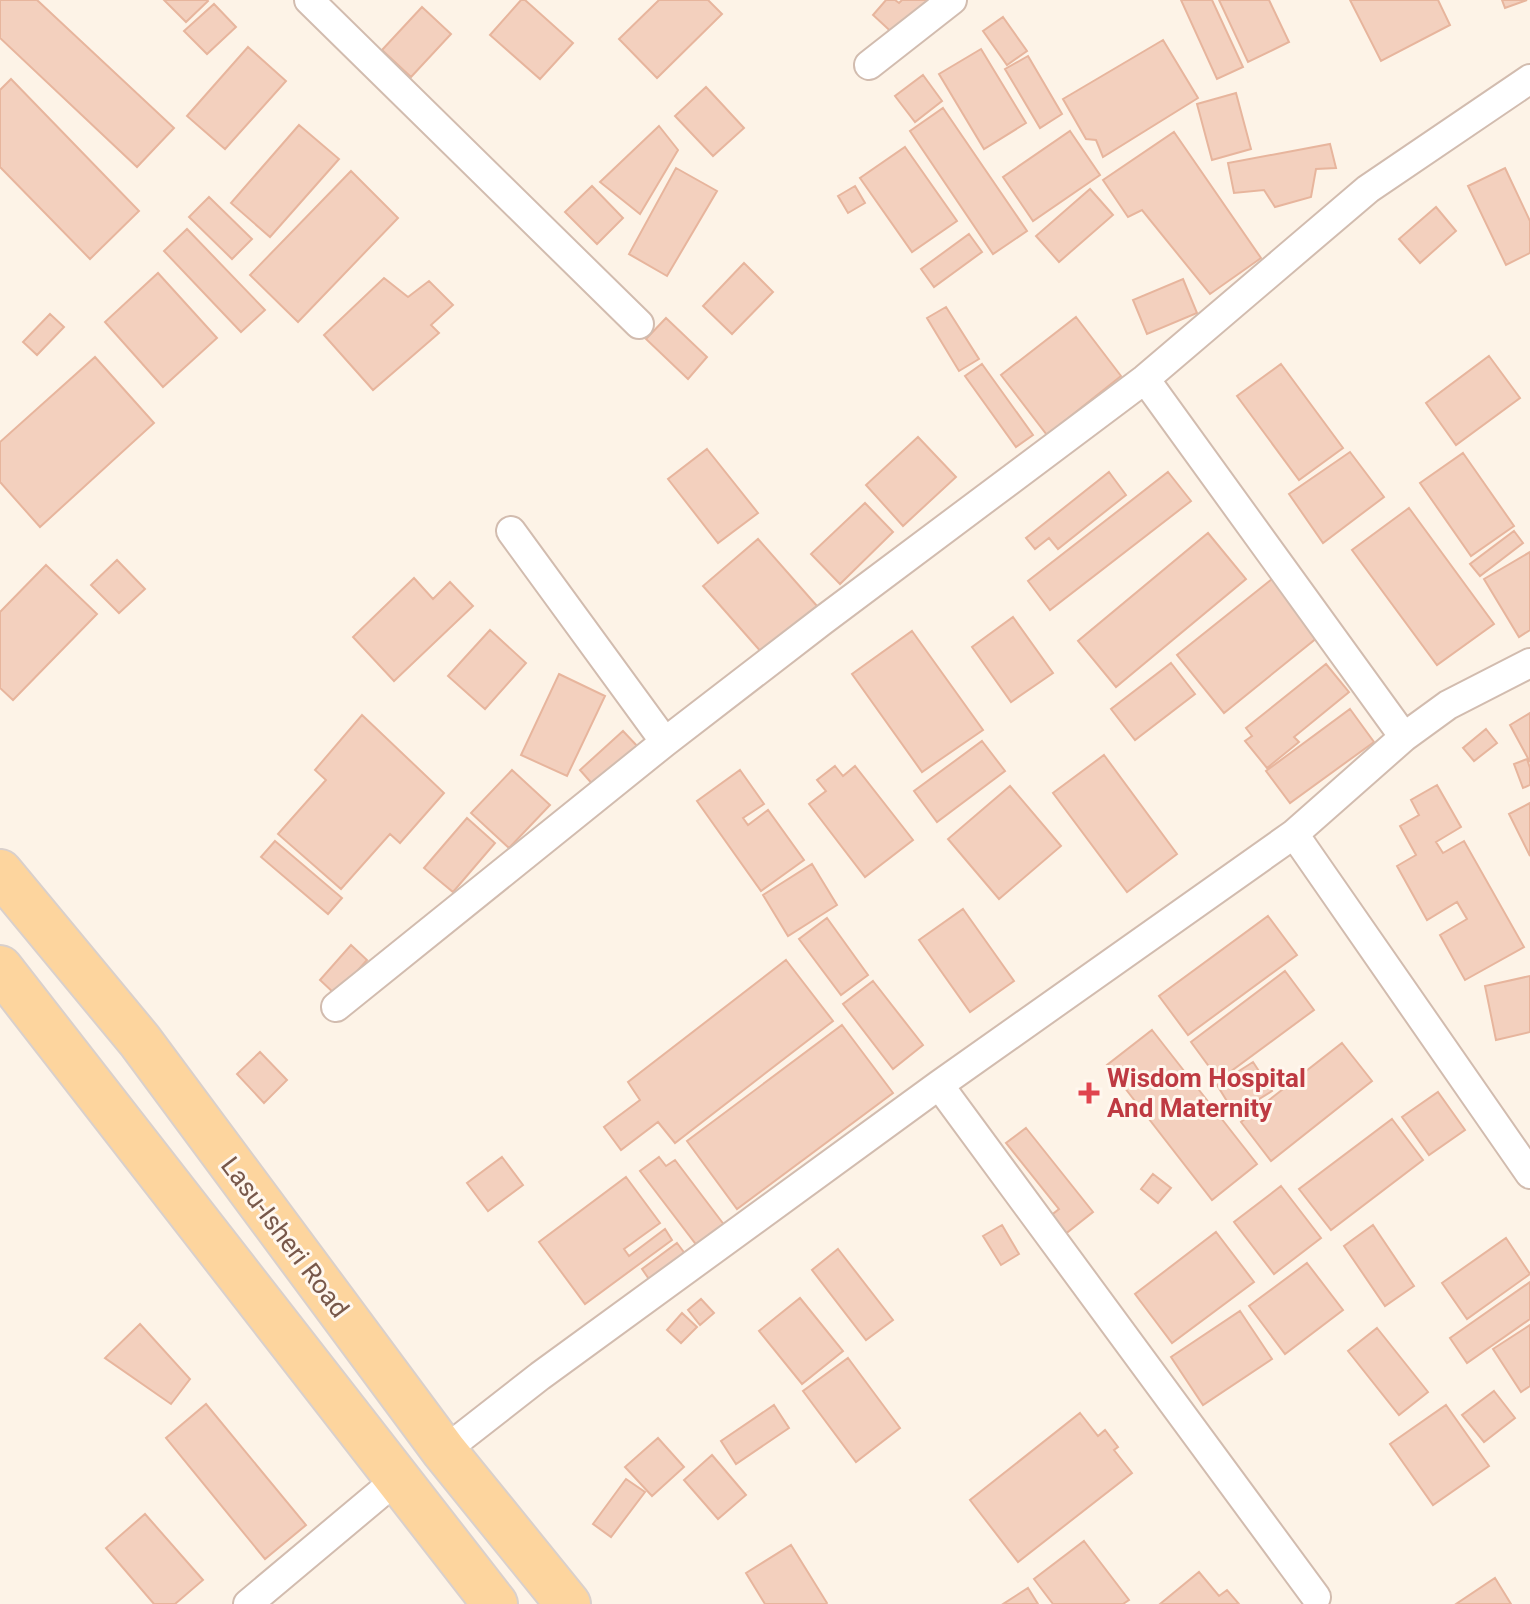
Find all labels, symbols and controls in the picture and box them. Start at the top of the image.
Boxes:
place label: Wisdom Hospital And Maternity [1107,1063,1306,1123]
marker: Wisdom Hospital And Maternity [1078,1082,1100,1104]
street label: Lasu-Isheri Road [215,1151,355,1323]

